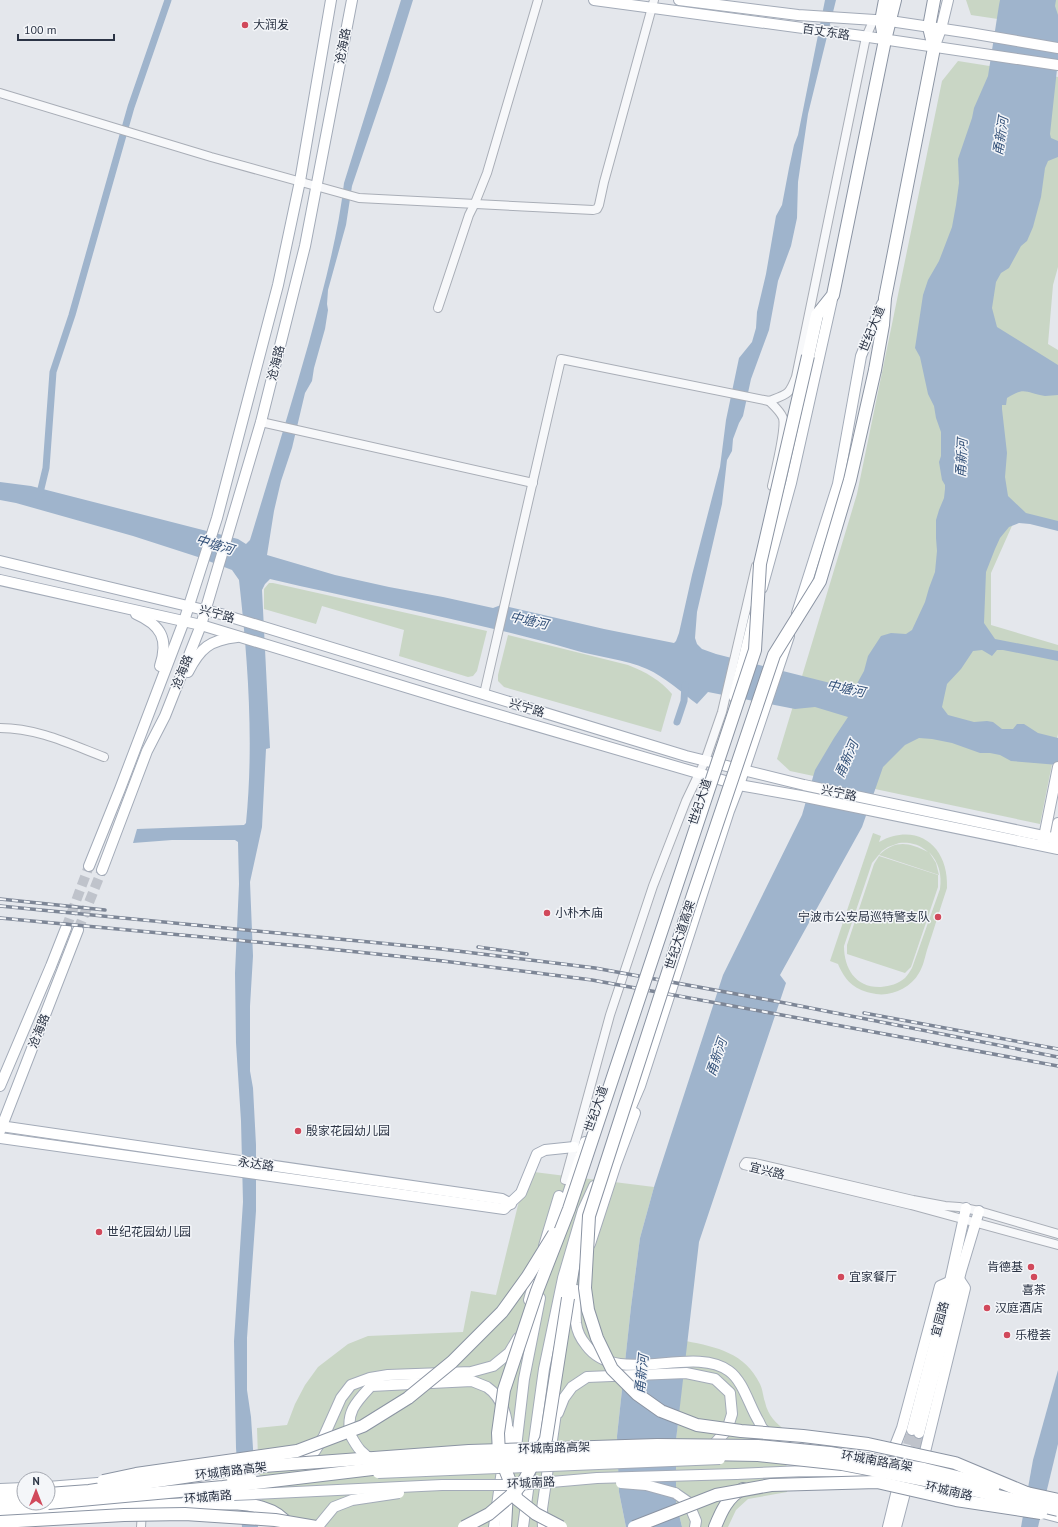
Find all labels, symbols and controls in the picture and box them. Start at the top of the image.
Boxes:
scale bar [18,16,114,42]
place label: 大润发 [253,17,289,32]
marker: 大润发 [240,20,250,30]
street label: 百丈东路 [801,21,851,42]
text: 100 m [24,22,57,37]
street label: 沧海路 [332,27,353,65]
water label: 甬新河 [989,113,1012,157]
street label: 世纪大道 [856,304,887,354]
street label: 沧海路 [264,344,287,382]
water label: 甬新河 [952,435,971,478]
water label: 中塘河 [194,531,239,559]
street label: 兴宁路 [198,602,236,625]
water label: 中塘河 [508,608,553,634]
street label: 沧海路 [168,652,195,691]
water label: 中塘河 [825,676,870,701]
street label: 兴宁路 [508,695,547,720]
water label: 甬新河 [831,735,863,780]
street label: 世纪大道 [685,777,714,827]
street label: 兴宁路 [820,781,858,804]
street label: 世纪大道高架 [661,898,698,971]
place label: 小朴木庙 [555,905,603,920]
marker: 小朴木庙 [542,908,552,918]
place label: 宁波市公安局巡特警支队 [798,909,930,924]
marker: 宁波市公安局巡特警支队 [933,912,943,922]
street label: 沧海路 [25,1011,52,1050]
water label: 甬新河 [702,1033,732,1078]
street label: 世纪大道 [581,1084,610,1134]
place label: 殷家花园幼儿园 [306,1123,390,1138]
marker: 殷家花园幼儿园 [293,1126,303,1136]
street label: 永达路 [237,1154,275,1173]
street label: 宜兴路 [748,1159,786,1182]
place label: 世纪花园幼儿园 [107,1224,191,1239]
marker: 世纪花园幼儿园 [94,1227,104,1237]
place label: 肯德基 [987,1259,1023,1274]
marker: 肯德基 [1026,1262,1036,1272]
place label: 宜家餐厅 [849,1269,897,1284]
marker: 宜家餐厅 [836,1272,846,1282]
marker: 喜茶 [1029,1272,1039,1282]
place label: 喜茶 [1022,1282,1046,1297]
street label: 宜园路 [928,1300,951,1338]
place label: 汉庭酒店 [995,1300,1043,1315]
marker: 汉庭酒店 [982,1303,992,1313]
place label: 乐橙荟 [1015,1327,1051,1342]
marker: 乐橙荟 [1002,1330,1012,1340]
water label: 甬新河 [631,1351,652,1394]
street label: 环城南路高架 [518,1439,590,1456]
street label: 环城南路高架 [840,1447,914,1474]
street label: 环城南路高架 [194,1459,268,1482]
north arrow [16,1471,56,1511]
text: N [32,1474,40,1488]
street label: 环城南路 [507,1474,555,1491]
street label: 环城南路 [924,1478,974,1503]
street label: 环城南路 [183,1487,233,1506]

